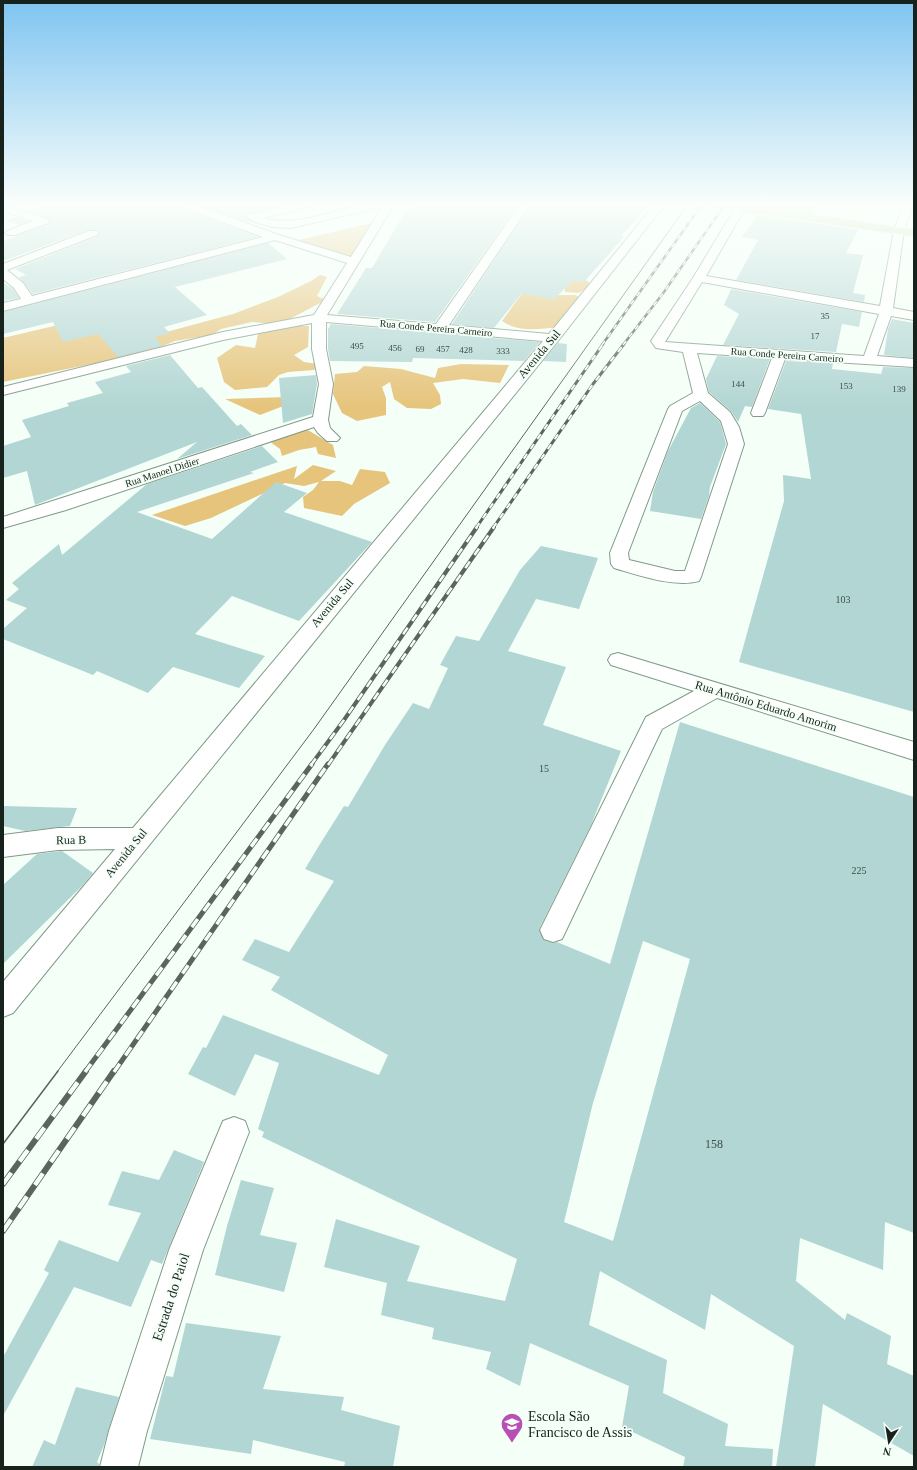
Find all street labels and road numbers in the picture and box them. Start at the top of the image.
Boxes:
street label: Rua Conde Pereira Carneiro [379,318,493,338]
street label: Avenida Sul [515,326,564,381]
street label: Rua Conde Pereira Carneiro [730,346,844,364]
street label: Rua Manoel Didier [124,455,201,489]
street label: Avenida Sul [308,575,357,630]
street label: Rua Antônio Eduardo Amorim [693,678,839,734]
street label: Avenida Sul [102,825,150,880]
street label: Rua B [56,833,86,847]
street label: Estrada do Paiol [150,1251,192,1343]

